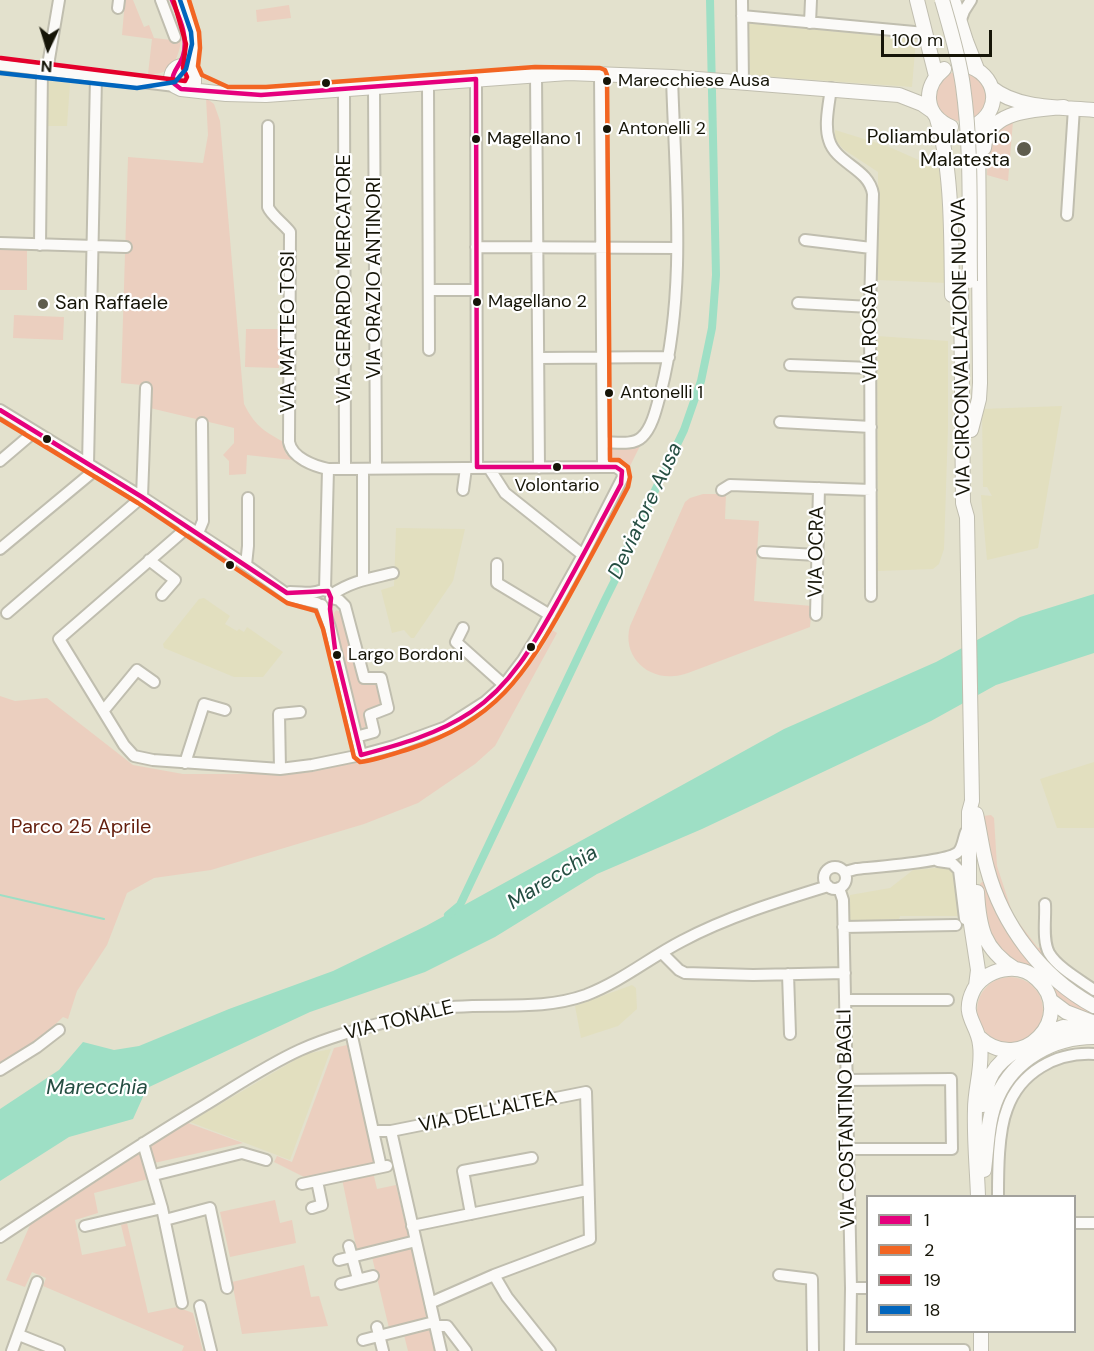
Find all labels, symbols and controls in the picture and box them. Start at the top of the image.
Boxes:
north arrow [18,18,78,78]
scale bar [884,18,995,56]
text: 100 m [892,28,943,52]
text: N [40,56,53,77]
place label: Marecchiese Ausa [618,70,770,92]
marker: Marecchiese Ausa [601,75,613,87]
unlabelled marker [320,77,332,89]
place label: Antonelli 2 [618,118,706,140]
marker: Antonelli 2 [601,123,613,135]
place label: Poliambulatorio Malatesta [867,126,1010,173]
place label: Magellano 1 [487,128,581,150]
marker: Magellano 1 [470,133,482,145]
marker: Poliambulatorio Malatesta [1015,140,1033,158]
street label: VIA GERARDO MERCATORE [333,154,357,404]
street label: VIA ORAZIO ANTINORI [363,177,387,379]
street label: VIA CIRCONVALLAZIONE NUOVA [947,198,977,496]
street label: VIA MATTEO TOSI [277,251,301,413]
street label: VIA ROSSA [859,283,883,383]
place label: Magellano 2 [488,291,587,313]
place label: San Raffaele [55,292,168,316]
marker: Magellano 2 [471,296,483,308]
marker: San Raffaele [36,297,50,311]
place label: Antonelli 1 [620,382,703,404]
marker: Antonelli 1 [603,387,615,399]
unlabelled marker [41,433,53,445]
water label: Deviatore Ausa [603,439,689,583]
marker: Volontario [551,461,563,473]
place label: Volontario [514,475,600,497]
street label: VIA OCRA [804,506,830,598]
unlabelled marker [224,559,236,571]
unlabelled marker [525,641,537,653]
place label: Largo Bordoni [348,644,463,666]
marker: Largo Bordoni [331,649,343,661]
park label: Parco 25 Aprile [11,816,151,840]
water label: Marecchia [503,840,603,916]
street label: VIA TONALE [342,996,456,1046]
street label: VIA COSTANTINO BAGLI [833,1009,861,1229]
water label: Marecchia [46,1075,148,1101]
street label: VIA DELL'ALTEA [417,1086,559,1138]
legend [866,1195,1076,1333]
text: 1 [924,1208,930,1232]
text: 2 [924,1238,934,1262]
text: 19 [924,1268,941,1292]
text: 18 [924,1298,941,1322]

